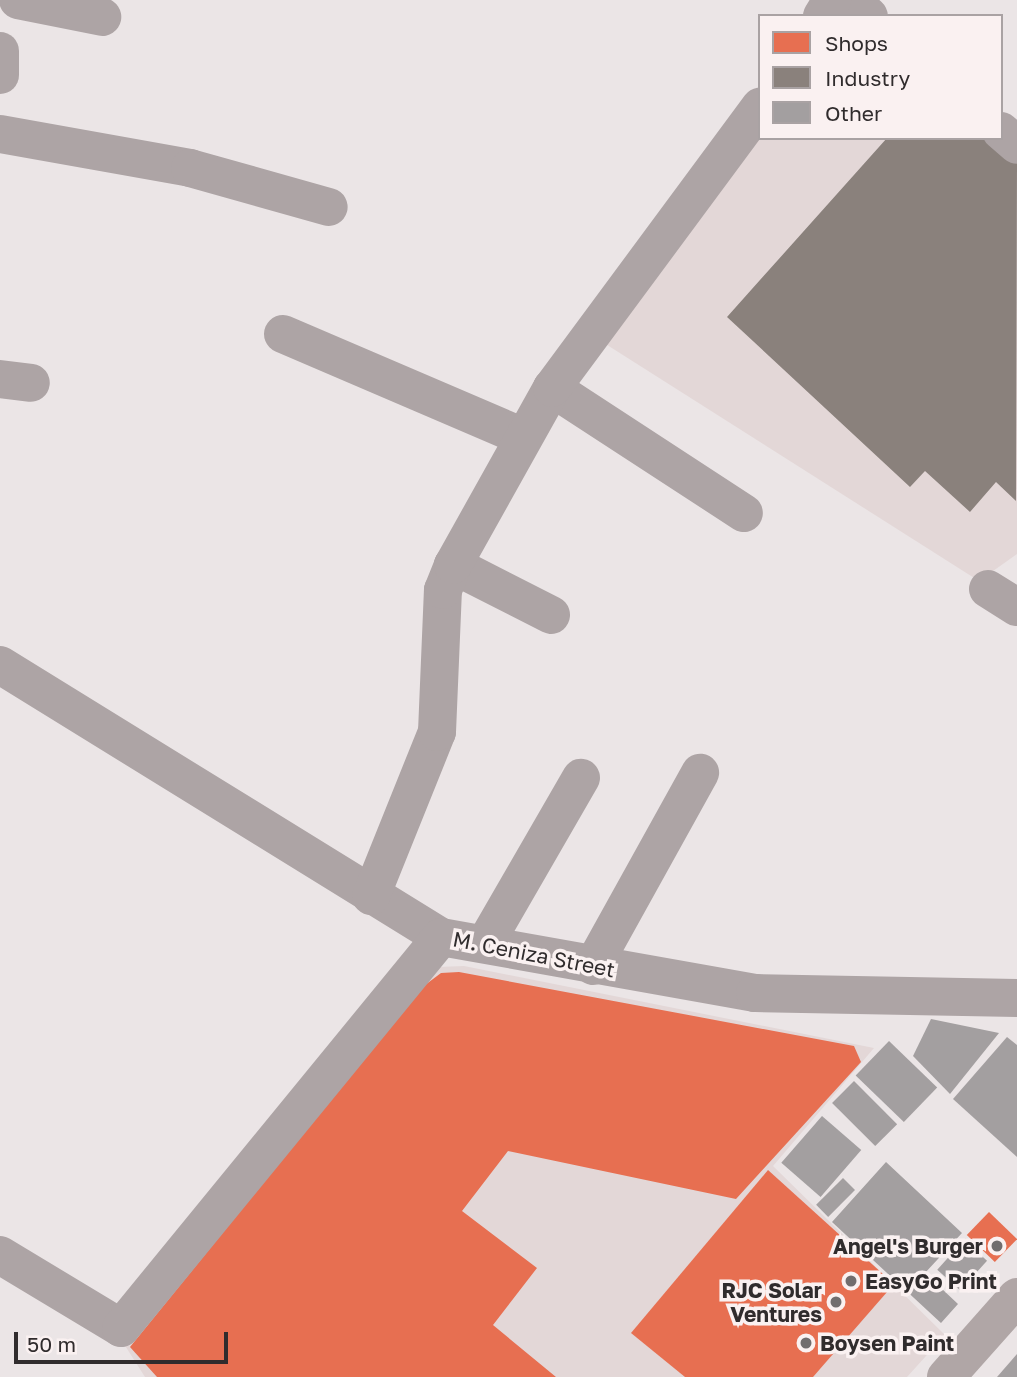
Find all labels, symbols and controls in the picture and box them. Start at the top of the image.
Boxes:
legend [758,14,1003,140]
text: Shops [825,30,888,56]
text: Industry [825,65,910,91]
text: Other [825,100,882,126]
street label: M. Ceniza Street [451,926,617,982]
place label: Angel's Burger [833,1233,983,1259]
marker: Angel's Burger [989,1238,1005,1254]
place label: EasyGo Print [865,1268,997,1294]
marker: EasyGo Print [843,1273,859,1289]
place label: RJC Solar Ventures [722,1277,822,1327]
marker: RJC Solar Ventures [828,1294,844,1310]
scale bar [18,1318,231,1362]
place label: Boysen Paint [820,1330,954,1356]
text: 50 m [27,1331,76,1357]
marker: Boysen Paint [798,1335,814,1351]

